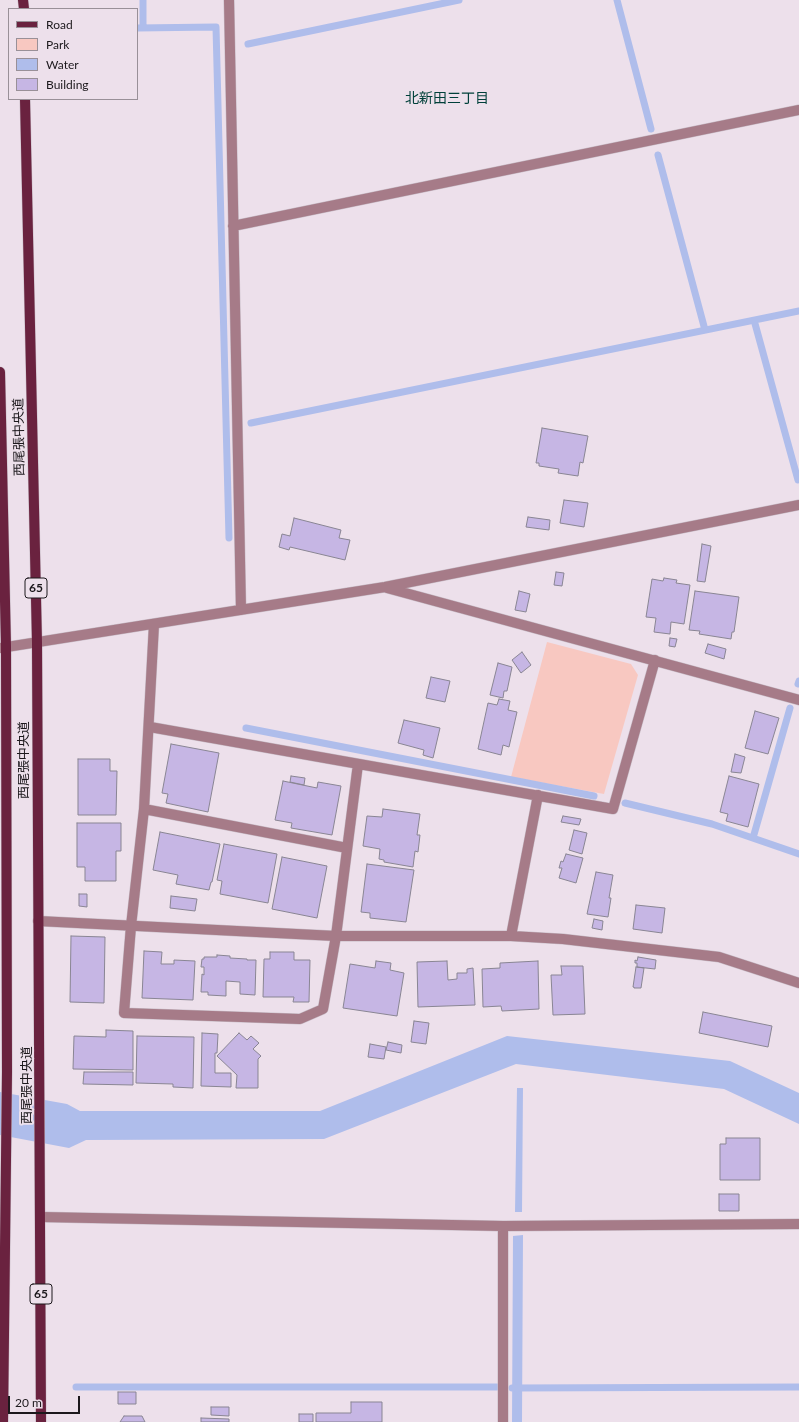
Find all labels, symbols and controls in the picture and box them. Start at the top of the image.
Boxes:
legend [8,8,138,100]
text: Road [46,17,73,32]
text: Park [46,37,69,52]
text: Water [46,57,79,72]
text: Building [46,77,89,92]
district label: 北新田三丁目 [405,90,489,106]
street label: 西尾張中央道 [11,398,27,476]
road number: 65 [25,578,47,598]
street label: 西尾張中央道 [16,721,32,799]
street label: 西尾張中央道 [19,1046,35,1124]
road number: 65 [30,1284,52,1304]
scale bar [10,1388,82,1414]
text: 20 m [15,1395,42,1410]

